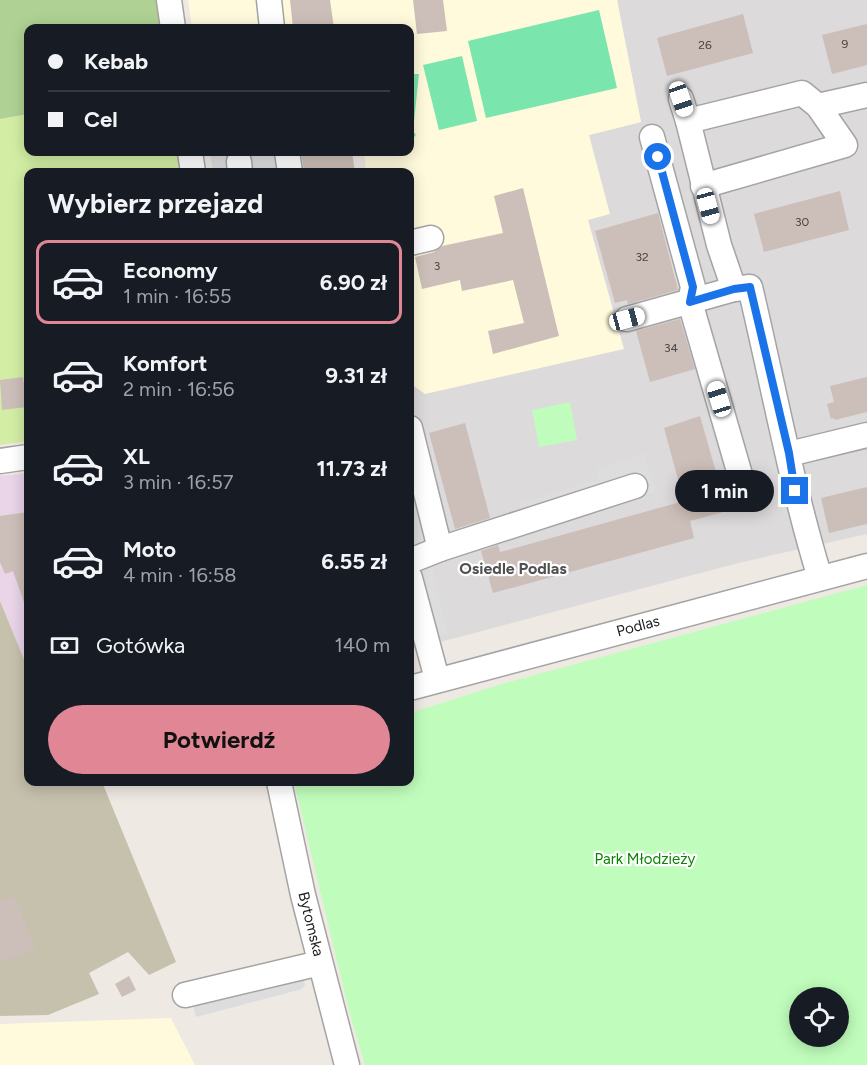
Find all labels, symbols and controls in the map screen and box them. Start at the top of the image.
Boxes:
house number: 9 [842,37,849,51]
house number: 26 [698,38,712,52]
text: Kebab [84,48,148,75]
car [667,79,695,119]
text: Cel [84,106,118,133]
route start [644,143,671,170]
car [695,186,721,226]
text: Wybierz przejazd [48,187,263,220]
house number: 30 [795,215,809,229]
house number: 32 [635,250,649,264]
icon: car [51,255,105,309]
text: Economy [123,257,218,284]
house number: 3 [434,259,440,273]
text: 6.90 zł [320,269,387,296]
text: 1 min · 16:55 [123,284,232,308]
car [607,306,647,332]
house number: 34 [664,341,679,355]
icon: car [51,348,105,402]
text: Komfort [123,350,207,377]
text: 9.31 zł [325,362,387,389]
text: 2 min · 16:56 [123,377,234,401]
car [705,379,733,419]
icon: car [51,441,105,495]
text: XL [123,443,150,470]
text: 11.73 zł [316,455,387,482]
text: 3 min · 16:57 [123,470,233,494]
callout: 1 min [675,470,774,512]
route end [781,477,808,504]
text: 1 min [701,479,748,503]
icon: car [51,534,105,588]
text: Moto [123,536,176,563]
text: 6.55 zł [321,548,387,575]
district label: Osiedle Podlas [459,559,567,578]
text: 4 min · 16:58 [123,563,237,587]
street label: Podlas [614,612,662,640]
icon: cash [48,629,81,662]
text: Gotówka [96,632,185,659]
text: 140 m [335,633,390,657]
button: Potwierdź [48,705,390,774]
park label: Park Młodzieży [595,850,696,868]
street label: Bytomska [294,890,328,958]
map controls [789,987,849,1047]
button: locate [789,987,849,1047]

